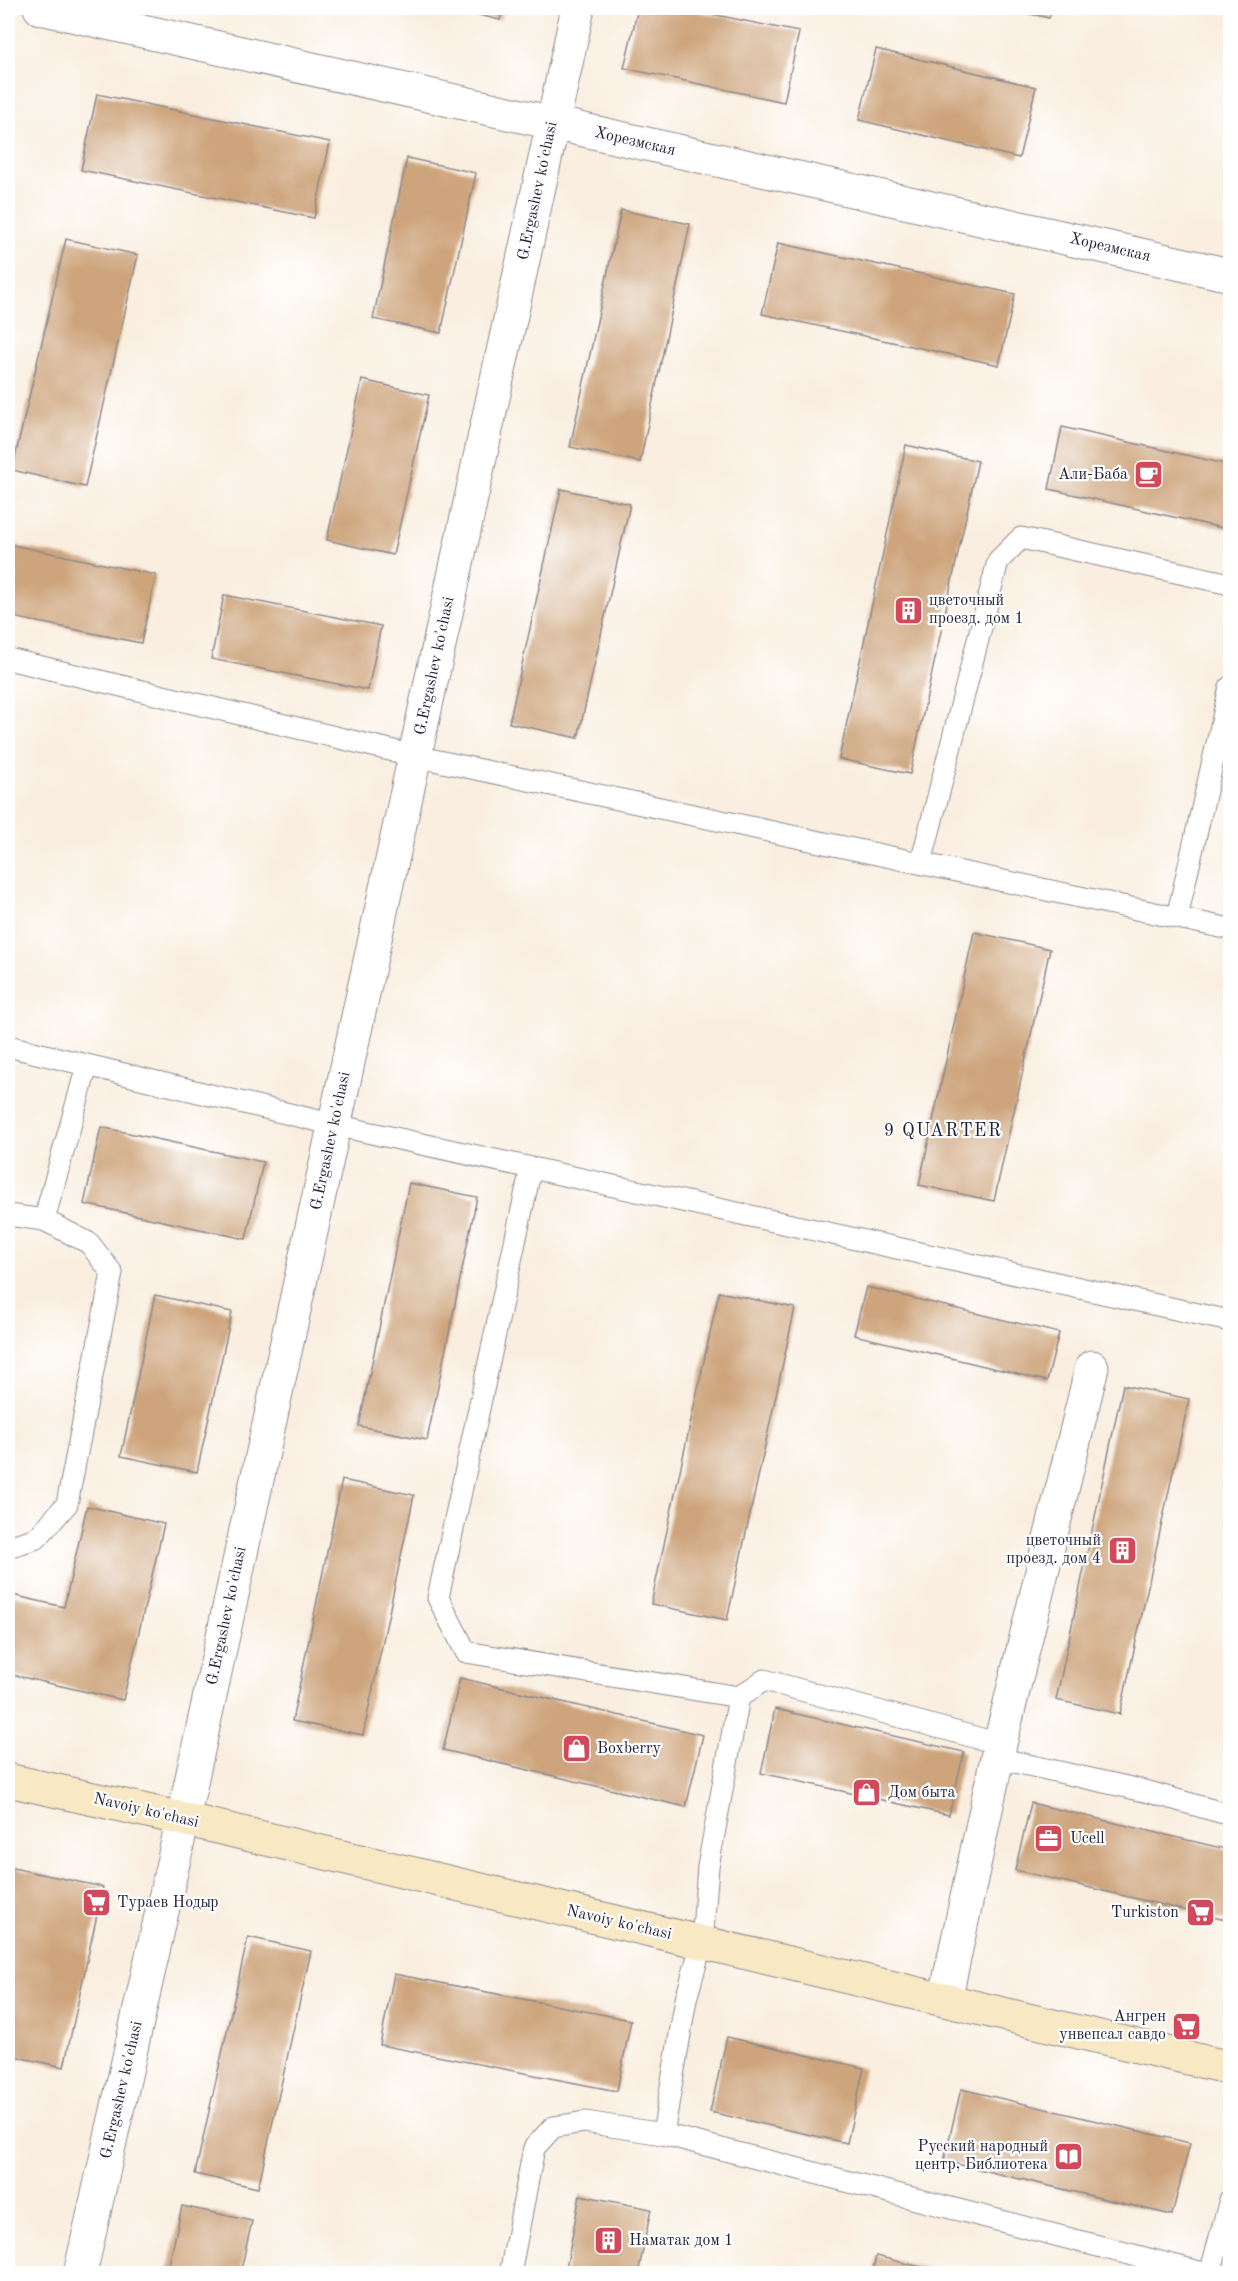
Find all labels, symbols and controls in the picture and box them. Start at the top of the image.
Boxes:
street label: G.Ergashev ko'chasi [516,120,560,262]
street label: Хорезмская [593,125,677,159]
street label: Хорезмская [1068,231,1152,265]
cafe icon: Али-Баба [1133,459,1165,491]
place label: Али-Баба [1058,467,1128,483]
place label: цветочный проезд. дом 1 [929,593,1024,627]
building icon: цветочный проезд. дом 1 [892,594,924,626]
street label: G.Ergashev ko'chasi [413,595,457,737]
street label: G.Ergashev ko'chasi [309,1070,353,1212]
district label: 9 QUARTER [884,1122,1002,1140]
place label: цветочный проезд. дом 4 [1006,1533,1101,1567]
building icon: цветочный проезд. дом 4 [1106,1534,1138,1566]
street label: G.Ergashev ko'chasi [205,1545,249,1687]
shop icon: Boxberry [560,1733,592,1765]
place label: Boxberry [597,1741,662,1757]
shop icon: Дом быта [851,1777,883,1809]
place label: Дом быта [888,1785,956,1801]
street label: Navoiy ko'chasi [92,1791,200,1831]
office icon: Ucell [1033,1823,1065,1855]
place label: Ucell [1070,1831,1105,1847]
supermarket icon: Тураев Нодыр [80,1887,112,1919]
place label: Тураев Нодыр [117,1895,219,1911]
supermarket icon: Turkiston [1184,1897,1216,1929]
street label: Navoiy ko'chasi [565,1903,673,1943]
place label: Turkiston [1111,1905,1179,1921]
place label: Ангрен унвепсал савдо [1059,2009,1166,2043]
supermarket icon: Ангрен унвепсал савдо [1171,2010,1203,2042]
street label: G.Ergashev ko'chasi [98,2019,146,2161]
place label: Русский народный центр, Библиотека [915,2139,1048,2173]
library icon: Русский народный центр, Библиотека [1053,2140,1085,2172]
building icon: Наматак дом 1 [592,2225,624,2257]
place label: Наматак дом 1 [629,2233,733,2249]

